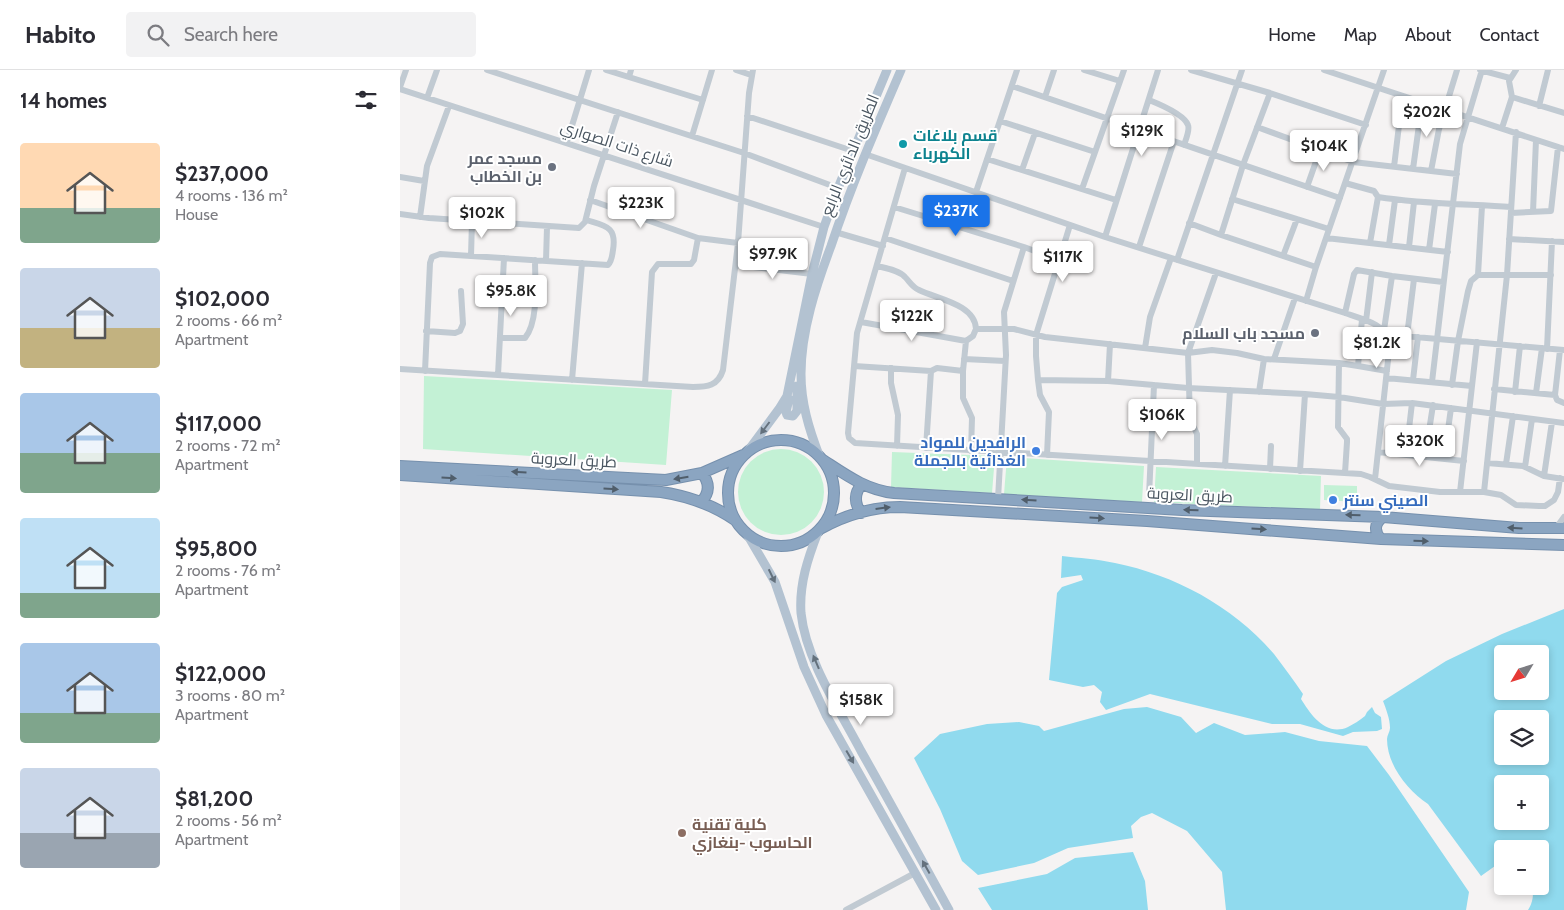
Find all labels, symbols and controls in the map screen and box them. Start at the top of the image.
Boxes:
search box [126,12,476,57]
text: Habito [25,20,96,49]
icon: search [144,21,172,49]
text: Search here [184,23,278,46]
text: Home [1268,24,1316,46]
text: Map [1344,24,1377,46]
text: About [1405,24,1451,46]
text: Contact [1479,24,1539,46]
icon: filters [352,86,380,114]
text: 14 homes [20,88,107,113]
street label: الطريق الدائري الرابع [817,91,887,220]
pin: $202K [1392,96,1462,138]
text: $202K [1403,102,1451,121]
pin: $129K [1107,114,1177,157]
street label: شارع ذات الصواري [557,117,676,175]
text: $129K [1121,121,1163,140]
place label: قسم بلاغات الكهرباء [913,126,998,163]
pin: $104K [1289,129,1359,172]
text: $104K [1301,136,1347,155]
marker: قسم بلاغات الكهرباء [897,138,909,150]
place label: مسجد عمر بن الخطاب [467,149,542,186]
text: $237,000 [175,161,269,186]
marker: مسجد عمر بن الخطاب [546,161,558,173]
icon: home [60,163,120,223]
text: 4 rooms · 136 m² [175,186,288,205]
pin: $223K [606,186,676,229]
text: $223K [619,193,663,212]
pin: $237K [921,194,991,237]
pin: $102K [447,196,517,239]
text: $237K [934,201,978,220]
text: $102K [460,203,504,222]
text: House [175,205,218,224]
pin: $97.9K [732,238,814,280]
pin: $117K [1028,240,1098,283]
text: $97.9K [749,244,797,263]
text: $117K [1043,247,1083,266]
pin: $95.8K [470,274,552,317]
text: $95.8K [486,281,536,300]
text: $102,000 [175,286,270,311]
icon: home [60,288,120,348]
pin: $122K [877,300,947,342]
text: $122K [891,306,933,325]
text: 2 rooms · 66 m² [175,311,282,330]
place label: مسجد باب السلام [1182,324,1305,345]
pin: $81.2K [1336,326,1418,369]
marker: مسجد باب السلام [1309,327,1321,339]
text: Apartment [175,330,248,349]
text: $81.2K [1354,333,1400,352]
pin: $106K [1127,398,1197,441]
text: $106K [1139,405,1185,424]
text: $117,000 [175,411,262,436]
icon: home [60,413,120,473]
one-way arrow [760,421,770,435]
pin: $320K [1385,424,1455,467]
text: $320K [1396,431,1444,450]
place label: الرافدين للمواد الغذائية بالجملة [914,433,1026,470]
text: 2 rooms · 72 m² [175,436,280,455]
marker: الرافدين للمواد الغذائية بالجملة [1030,445,1042,457]
street label: طريق العروبة [530,448,617,473]
text: Apartment [175,455,248,474]
one-way arrow [511,468,527,476]
one-way arrow [673,474,689,482]
one-way arrow [441,475,457,483]
street label: طريق العروبة [1146,483,1233,508]
one-way arrow [603,485,619,493]
place label: الصيني سنتر [1342,491,1429,513]
marker: الصيني سنتر [1327,494,1339,506]
one-way arrow [1020,496,1036,504]
one-way arrow [875,504,891,512]
one-way arrow [1183,506,1199,514]
one-way arrow [1345,511,1361,519]
one-way arrow [1090,515,1106,523]
one-way arrow [1507,523,1523,531]
one-way arrow [1252,525,1268,533]
text: $95,800 [175,536,257,561]
one-way arrow [1414,537,1430,545]
icon: home [60,538,120,598]
text: 2 rooms · 76 m² [175,561,281,580]
one-way arrow [767,569,776,584]
text: Apartment [175,580,248,599]
north arrow [1494,645,1549,700]
map controls [1494,645,1549,895]
one-way arrow [811,655,819,669]
text: $122,000 [175,661,266,686]
icon: home [60,663,120,723]
pin: $158K [826,684,896,726]
text: 3 rooms · 80 m² [175,686,285,705]
text: $158K [839,690,883,709]
text: Apartment [175,705,248,724]
button: layers [1494,710,1549,765]
one-way arrow [846,750,855,763]
button: + [1494,775,1549,830]
text: $81,200 [175,786,253,811]
icon: home [60,788,120,848]
text: 2 rooms · 56 m² [175,811,282,830]
place label: كلية تقنية الحاسوب -بنغازي [692,815,813,855]
marker: كلية تقنية الحاسوب -بنغازي [676,827,688,839]
text: Apartment [175,830,248,849]
button: − [1494,840,1549,895]
one-way arrow [921,861,930,874]

